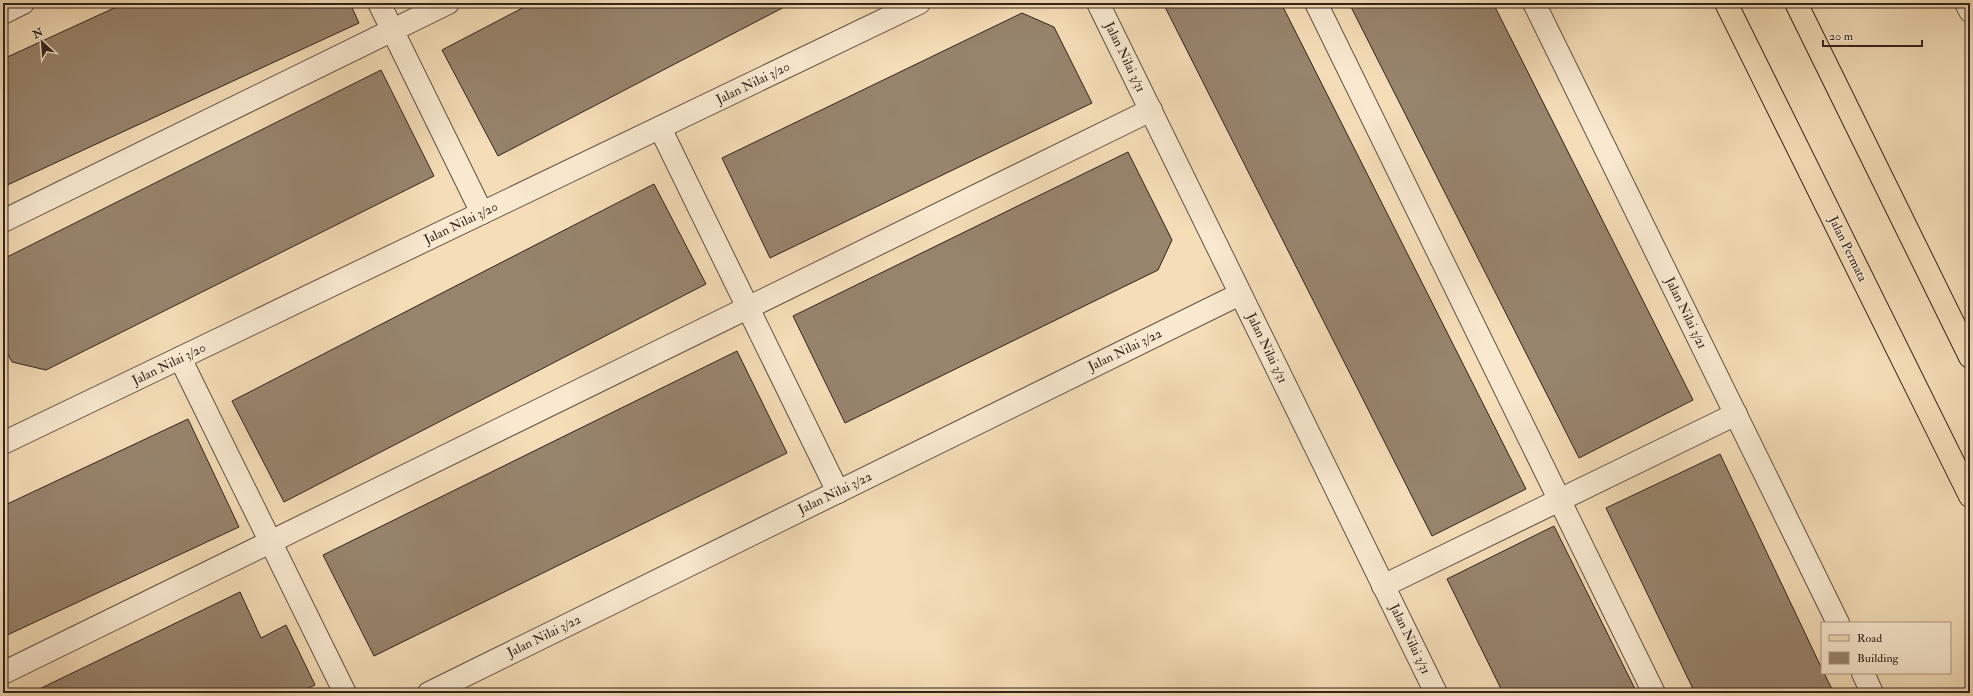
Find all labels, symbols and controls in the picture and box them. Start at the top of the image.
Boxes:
street label: Jalan Nilai 3/31 [1101,18,1149,95]
north arrow [22,22,62,62]
scale bar [1823,22,1922,48]
text: N [30,25,46,42]
text: 20 m [1829,29,1854,44]
street label: Jalan Nilai 3/20 [713,58,792,108]
street label: Jalan Nilai 3/20 [421,198,500,248]
street label: Jalan Permata [1825,213,1871,285]
street label: Jalan Nilai 3/21 [1661,274,1710,352]
street label: Jalan Nilai 3/31 [1243,309,1291,386]
street label: Jalan Nilai 3/22 [1085,325,1165,375]
street label: Jalan Nilai 3/20 [129,339,208,389]
street label: Jalan Nilai 3/22 [795,468,875,518]
street label: Jalan Nilai 3/31 [1386,600,1434,677]
street label: Jalan Nilai 3/22 [504,611,584,661]
legend [1821,622,1951,674]
text: Road [1857,631,1882,646]
text: Building [1857,651,1900,666]

